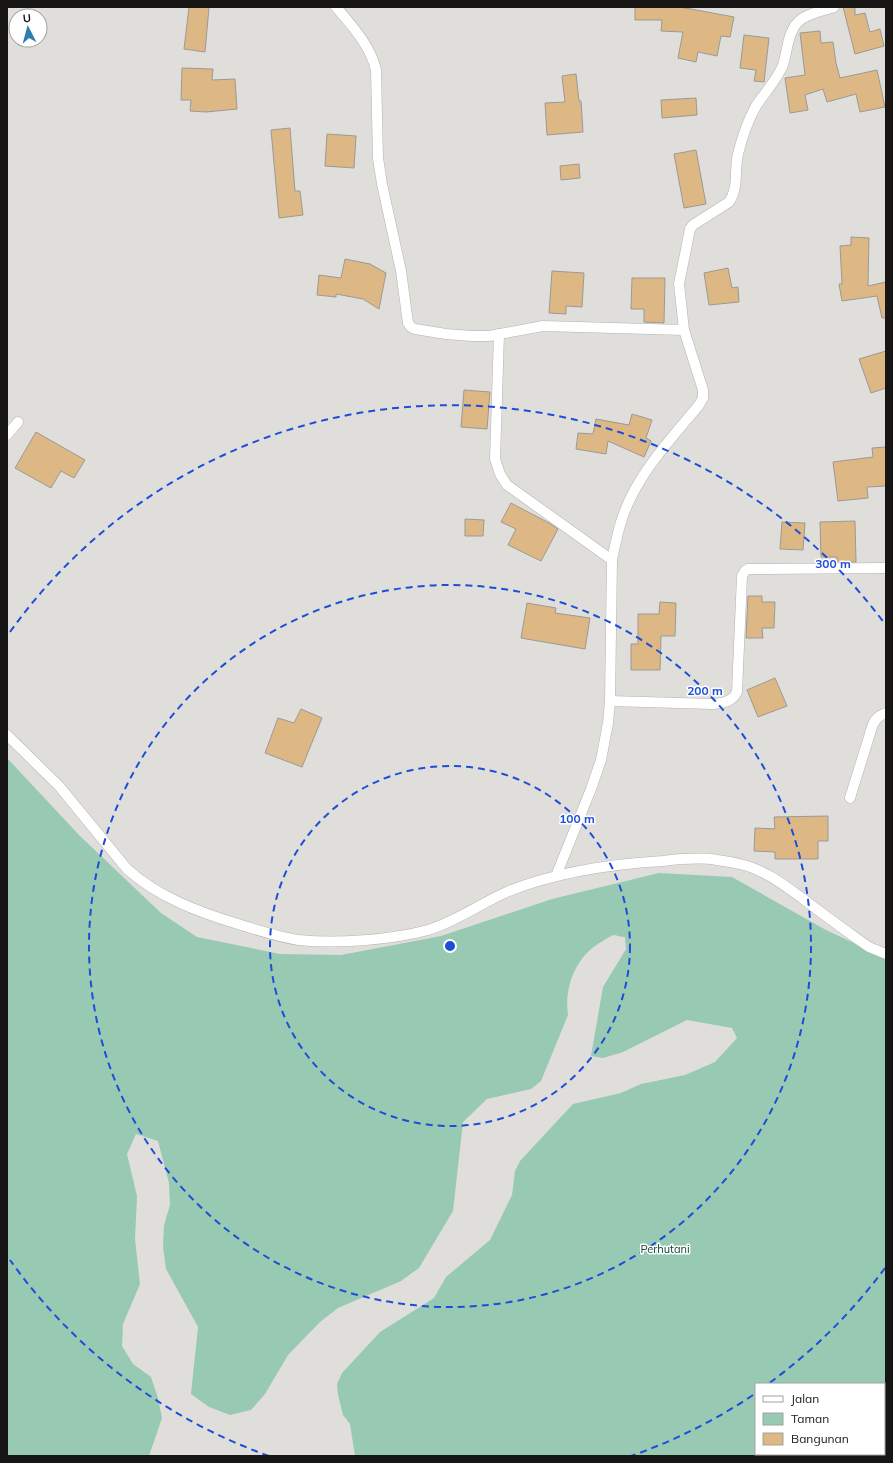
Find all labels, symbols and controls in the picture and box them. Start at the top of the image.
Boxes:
north arrow [8,8,48,48]
text: U [22,11,32,25]
text: 300 m [815,556,851,571]
text: 200 m [687,683,723,698]
text: 100 m [559,811,595,826]
centre of rings [443,939,457,953]
park label: Perhutani [640,1242,690,1256]
legend [755,1383,885,1455]
text: Jalan [791,1391,819,1406]
text: Taman [791,1411,829,1426]
text: Bangunan [791,1431,849,1446]

